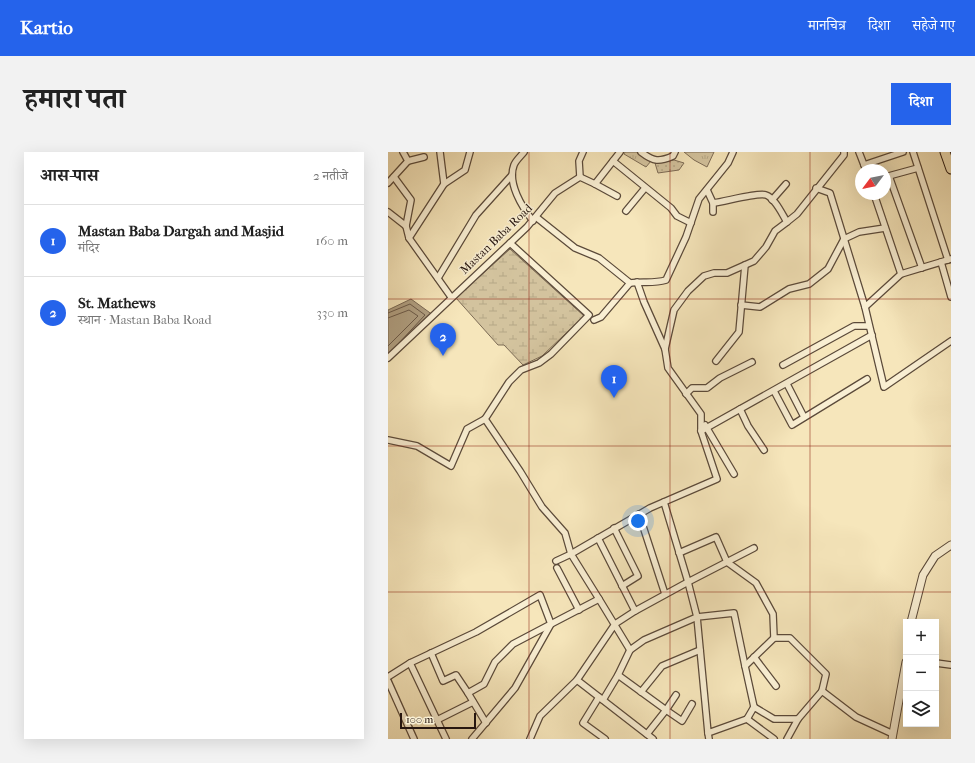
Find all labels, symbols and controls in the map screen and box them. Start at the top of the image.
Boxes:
text: Kartio [20,17,73,39]
text: मानचित्र [808,17,846,34]
text: दिशा [868,17,890,34]
text: सहेजे गए [912,17,955,34]
text: हमारा पता [24,82,125,115]
button: दिशा [891,83,951,125]
north arrow [855,164,891,200]
text: आस-पास [40,165,99,185]
text: 2 नतीजे [313,168,348,183]
street label: Mastan Baba Road [457,201,535,277]
text: Mastan Baba Dargah and Masjid [78,222,284,240]
text: 1 [51,233,55,248]
text: 160 m [316,233,348,248]
text: मंदिर [78,240,99,255]
text: St. Mathews [78,294,156,312]
text: 2 [50,305,56,320]
text: 330 m [317,305,348,320]
text: स्थान · Mastan Baba Road [78,312,212,327]
pin: 2 [430,323,456,356]
pin: 1 [601,365,627,398]
your location [628,511,648,531]
map controls [903,619,939,727]
button: + [903,619,939,655]
button: − [903,655,939,691]
button: layers [903,691,939,727]
scale bar [400,711,476,730]
text: 100 m [406,713,434,726]

